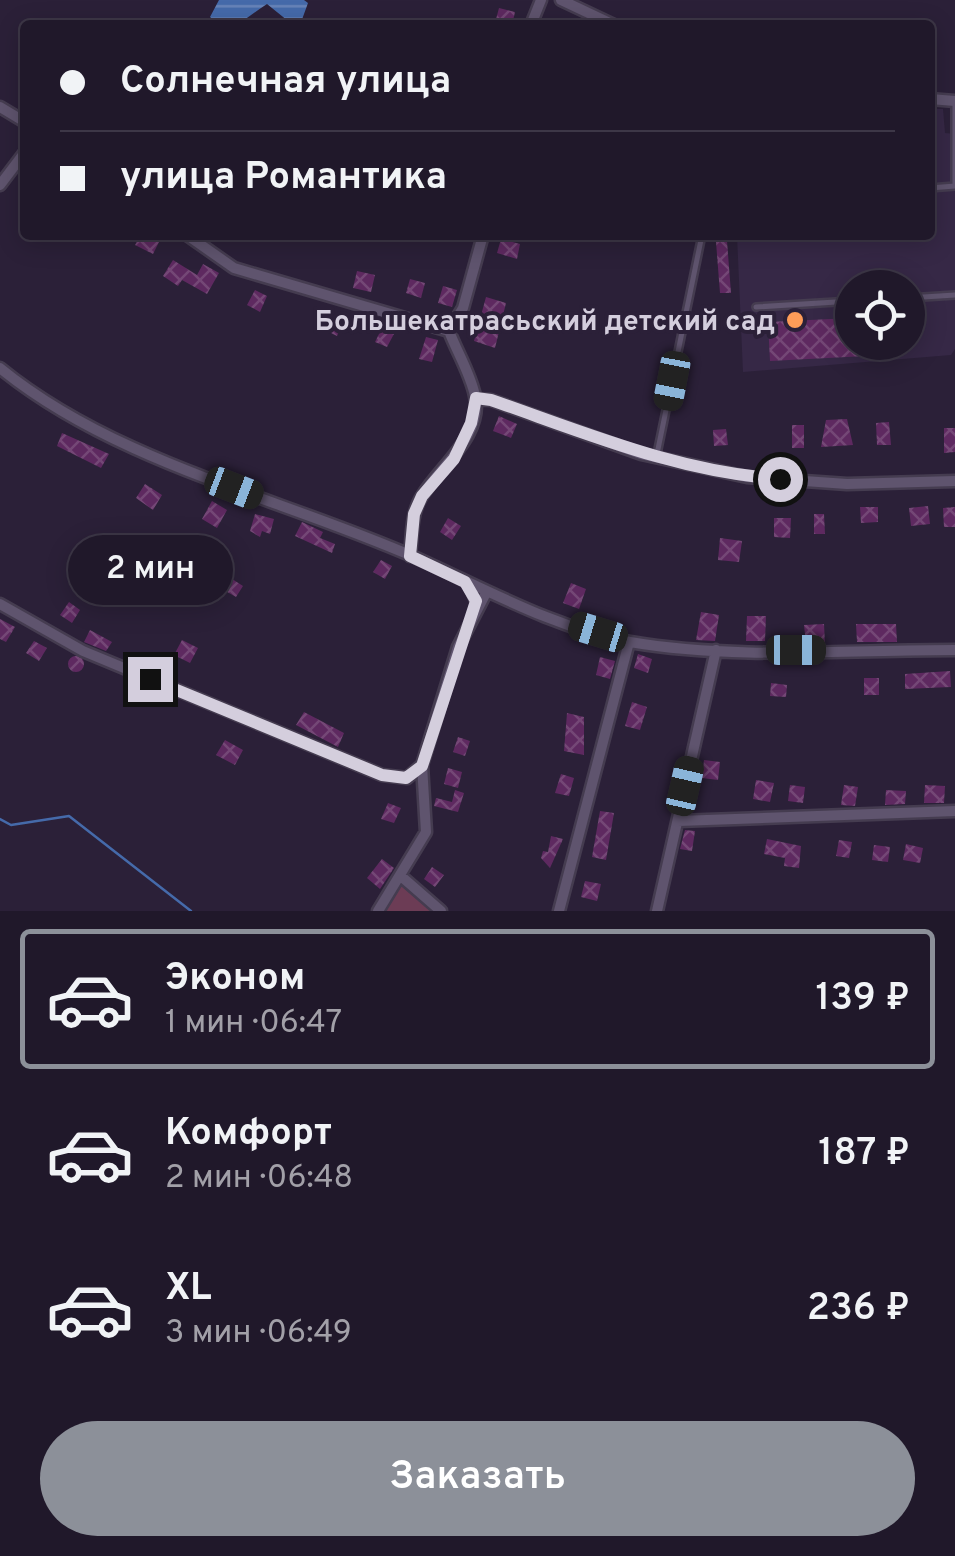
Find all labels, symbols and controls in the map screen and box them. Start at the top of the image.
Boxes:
text: Солнечная улица [120,58,451,107]
text: улица Романтика [120,154,447,203]
map controls [835,270,925,360]
button: locate [835,270,925,360]
place label: Большекатрасьский детский сад [315,305,775,341]
marker: Большекатрасьский детский сад [784,309,806,331]
car [652,349,692,413]
route start [758,457,803,502]
car [201,463,267,513]
callout: 2 мин [68,534,232,604]
text: 2 мин [106,550,195,590]
car [565,609,631,655]
car [766,635,826,665]
route end [128,657,173,702]
car [664,753,706,819]
icon: car [45,954,135,1044]
text: Эконом [165,955,305,1004]
text: 139 ₽ [815,975,910,1024]
text: 1 мин · 06:47 [165,1004,342,1044]
icon: car [45,1109,135,1199]
text: Комфорт [165,1110,332,1159]
text: 187 ₽ [818,1130,910,1179]
text: 2 мин · 06:48 [165,1159,353,1199]
icon: car [45,1264,135,1354]
text: XL [165,1265,212,1314]
text: 236 ₽ [807,1285,910,1334]
text: 3 мин · 06:49 [165,1314,352,1354]
button: Заказать [40,1421,915,1536]

